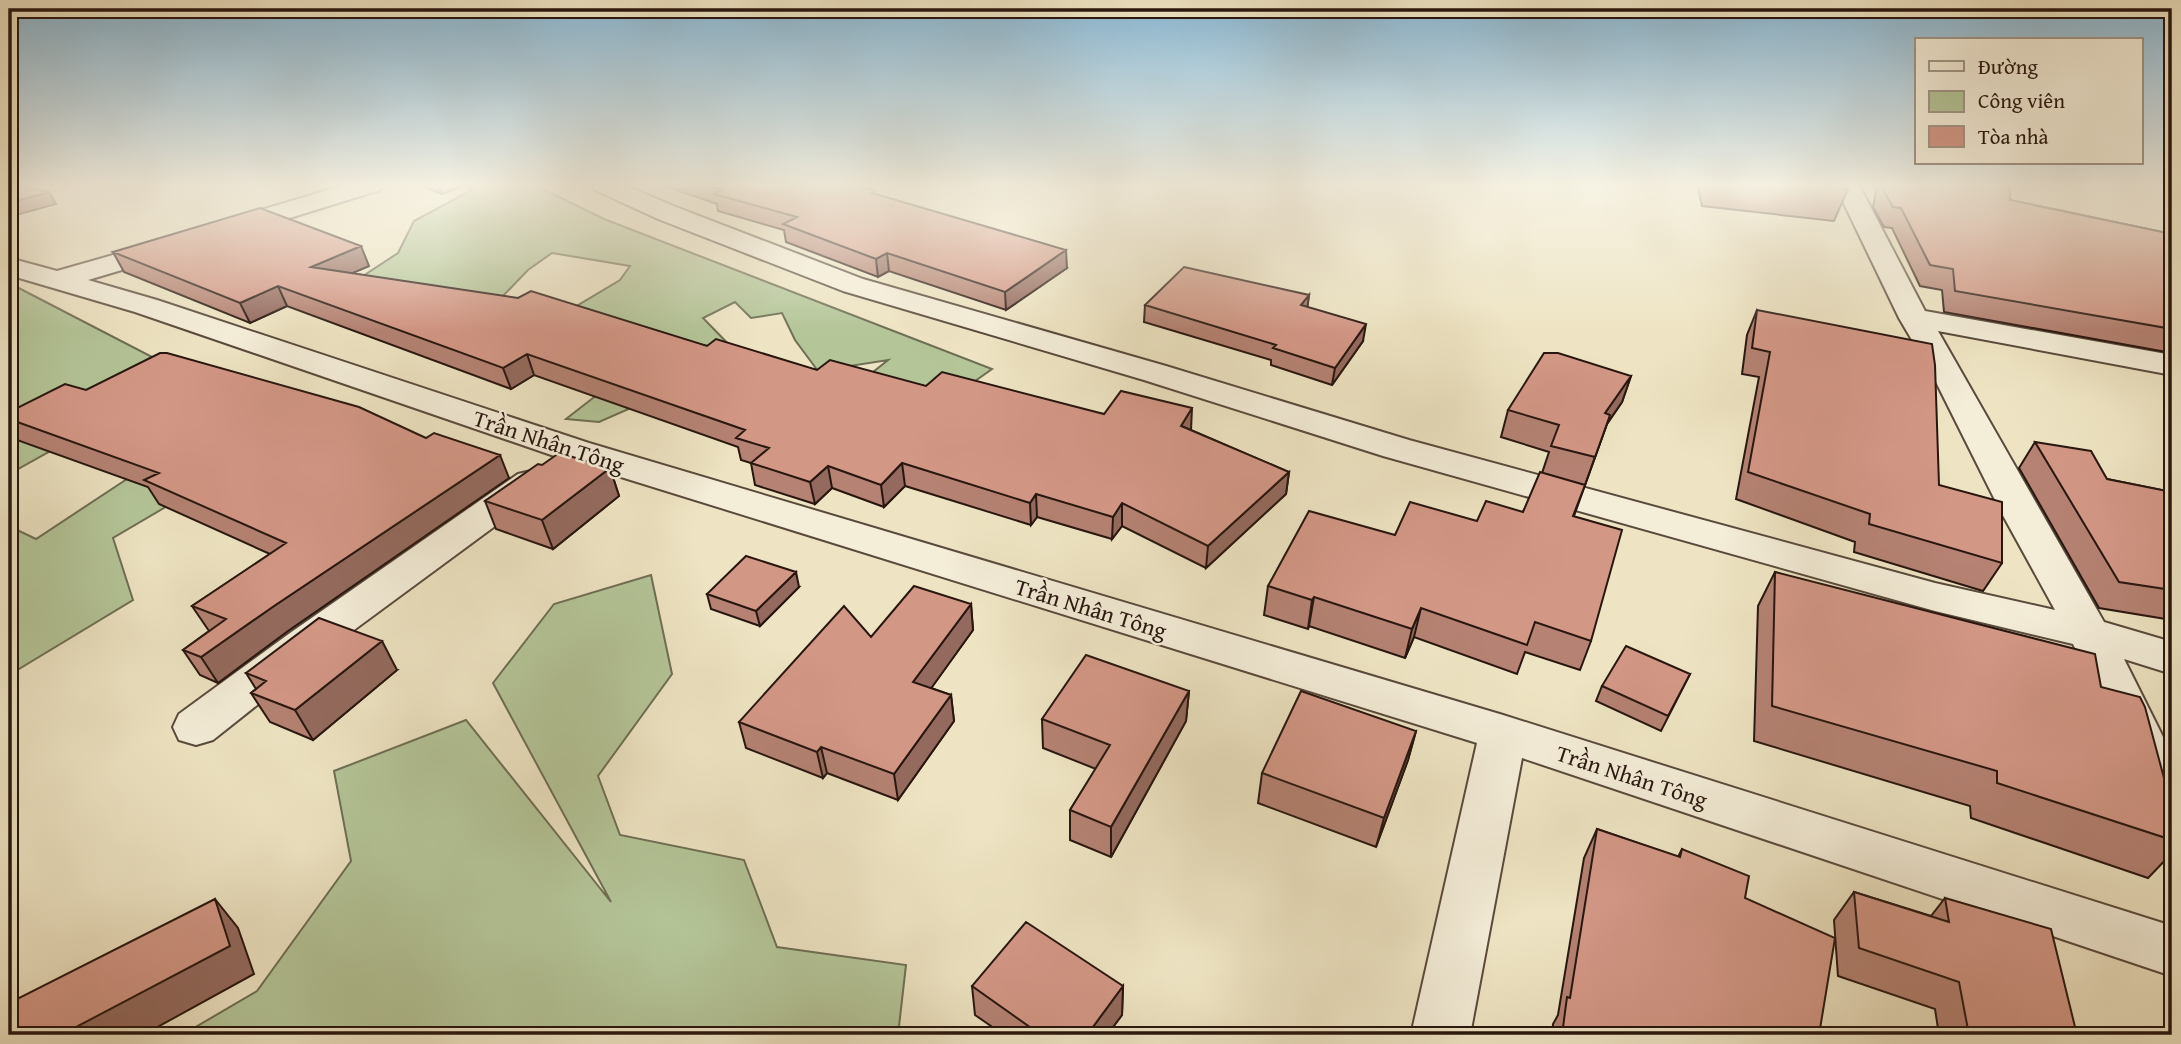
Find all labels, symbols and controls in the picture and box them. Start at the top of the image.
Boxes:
legend [1915,38,2142,164]
text: Đường [1978,51,2039,82]
text: Công viên [1978,85,2065,116]
text: Tòa nhà [1978,121,2049,152]
street label: Trần Nhân Tông [469,401,629,481]
street label: Trần Nhân Tông [1011,569,1171,647]
street label: Trần Nhân Tông [1552,736,1712,816]

